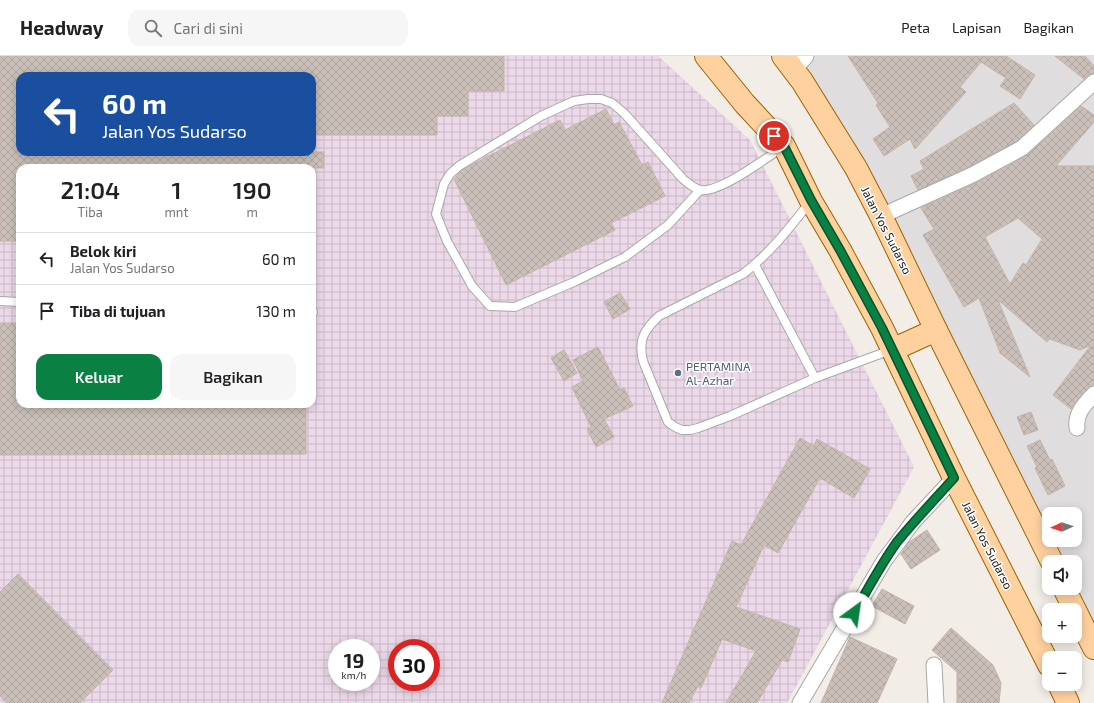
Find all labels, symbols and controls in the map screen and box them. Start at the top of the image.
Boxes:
search box [128,10,408,46]
text: Headway [20,16,104,39]
icon: search [142,17,164,39]
text: Cari di sini [174,19,243,37]
text: Peta [901,19,930,36]
text: Lapisan [952,19,1001,36]
text: Bagikan [1023,19,1074,36]
text: 60 m [102,86,167,120]
icon: left [36,88,88,140]
pin [757,119,791,153]
text: Jalan Yos Sudarso [102,120,247,142]
icon: arrive [763,125,785,147]
text: 21:04 [60,175,120,204]
text: 1 [171,175,181,204]
text: 190 [233,175,272,204]
street label: Jalan Yos Sudarso [859,184,915,276]
text: Tiba [78,204,103,220]
text: mnt [164,204,188,220]
text: m [246,204,258,220]
text: Belok kiri [70,242,136,260]
icon: left [36,248,58,270]
text: 60 m [262,250,296,268]
text: Jalan Yos Sudarso [70,260,175,276]
icon: arrive [36,300,58,322]
text: Tiba di tujuan [70,302,166,320]
text: 130 m [256,302,296,320]
button: Keluar [36,354,162,400]
button: Bagikan [170,354,296,400]
place label: PERTAMINA Al-Azhar [686,359,751,387]
marker: PERTAMINA Al-Azhar [673,368,683,378]
street label: Jalan Yos Sudarso [960,499,1016,591]
north arrow [1042,507,1082,547]
map controls [1042,507,1082,691]
button: sound [1042,555,1082,595]
position arrow [833,592,875,634]
button: + [1042,603,1082,643]
speed limit sign: 30 [388,639,440,691]
text: 19 [344,648,364,672]
button: − [1042,651,1082,691]
text: km/h [342,669,366,681]

